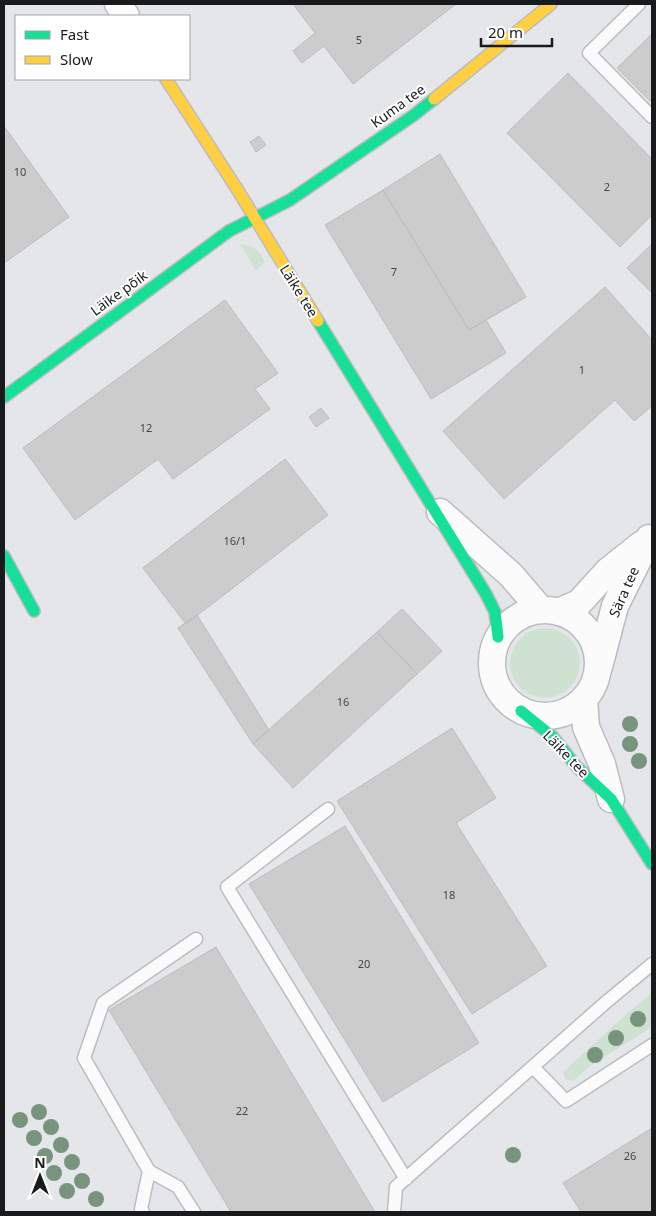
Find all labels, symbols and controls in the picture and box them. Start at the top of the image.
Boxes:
legend [15,15,190,80]
scale bar [481,15,552,47]
text: 20 m [488,22,523,42]
text: Fast [60,24,89,44]
house number: 5 [356,32,362,47]
text: Slow [60,49,93,69]
street label: Kuma tee [367,79,429,132]
house number: 10 [14,164,26,179]
house number: 2 [604,179,610,194]
street label: Läike tee [276,261,323,321]
house number: 7 [391,264,397,279]
street label: Läike põik [86,265,151,320]
house number: 1 [579,362,585,377]
house number: 12 [140,420,152,435]
house number: 16/1 [224,533,246,548]
street label: Sära tee [604,563,643,620]
house number: 16 [337,694,349,709]
street label: Läike tee [539,726,594,781]
house number: 18 [443,887,455,902]
house number: 20 [358,956,370,971]
house number: 22 [236,1103,248,1118]
house number: 26 [624,1148,636,1163]
north arrow [15,1151,65,1201]
text: N [34,1153,46,1172]

